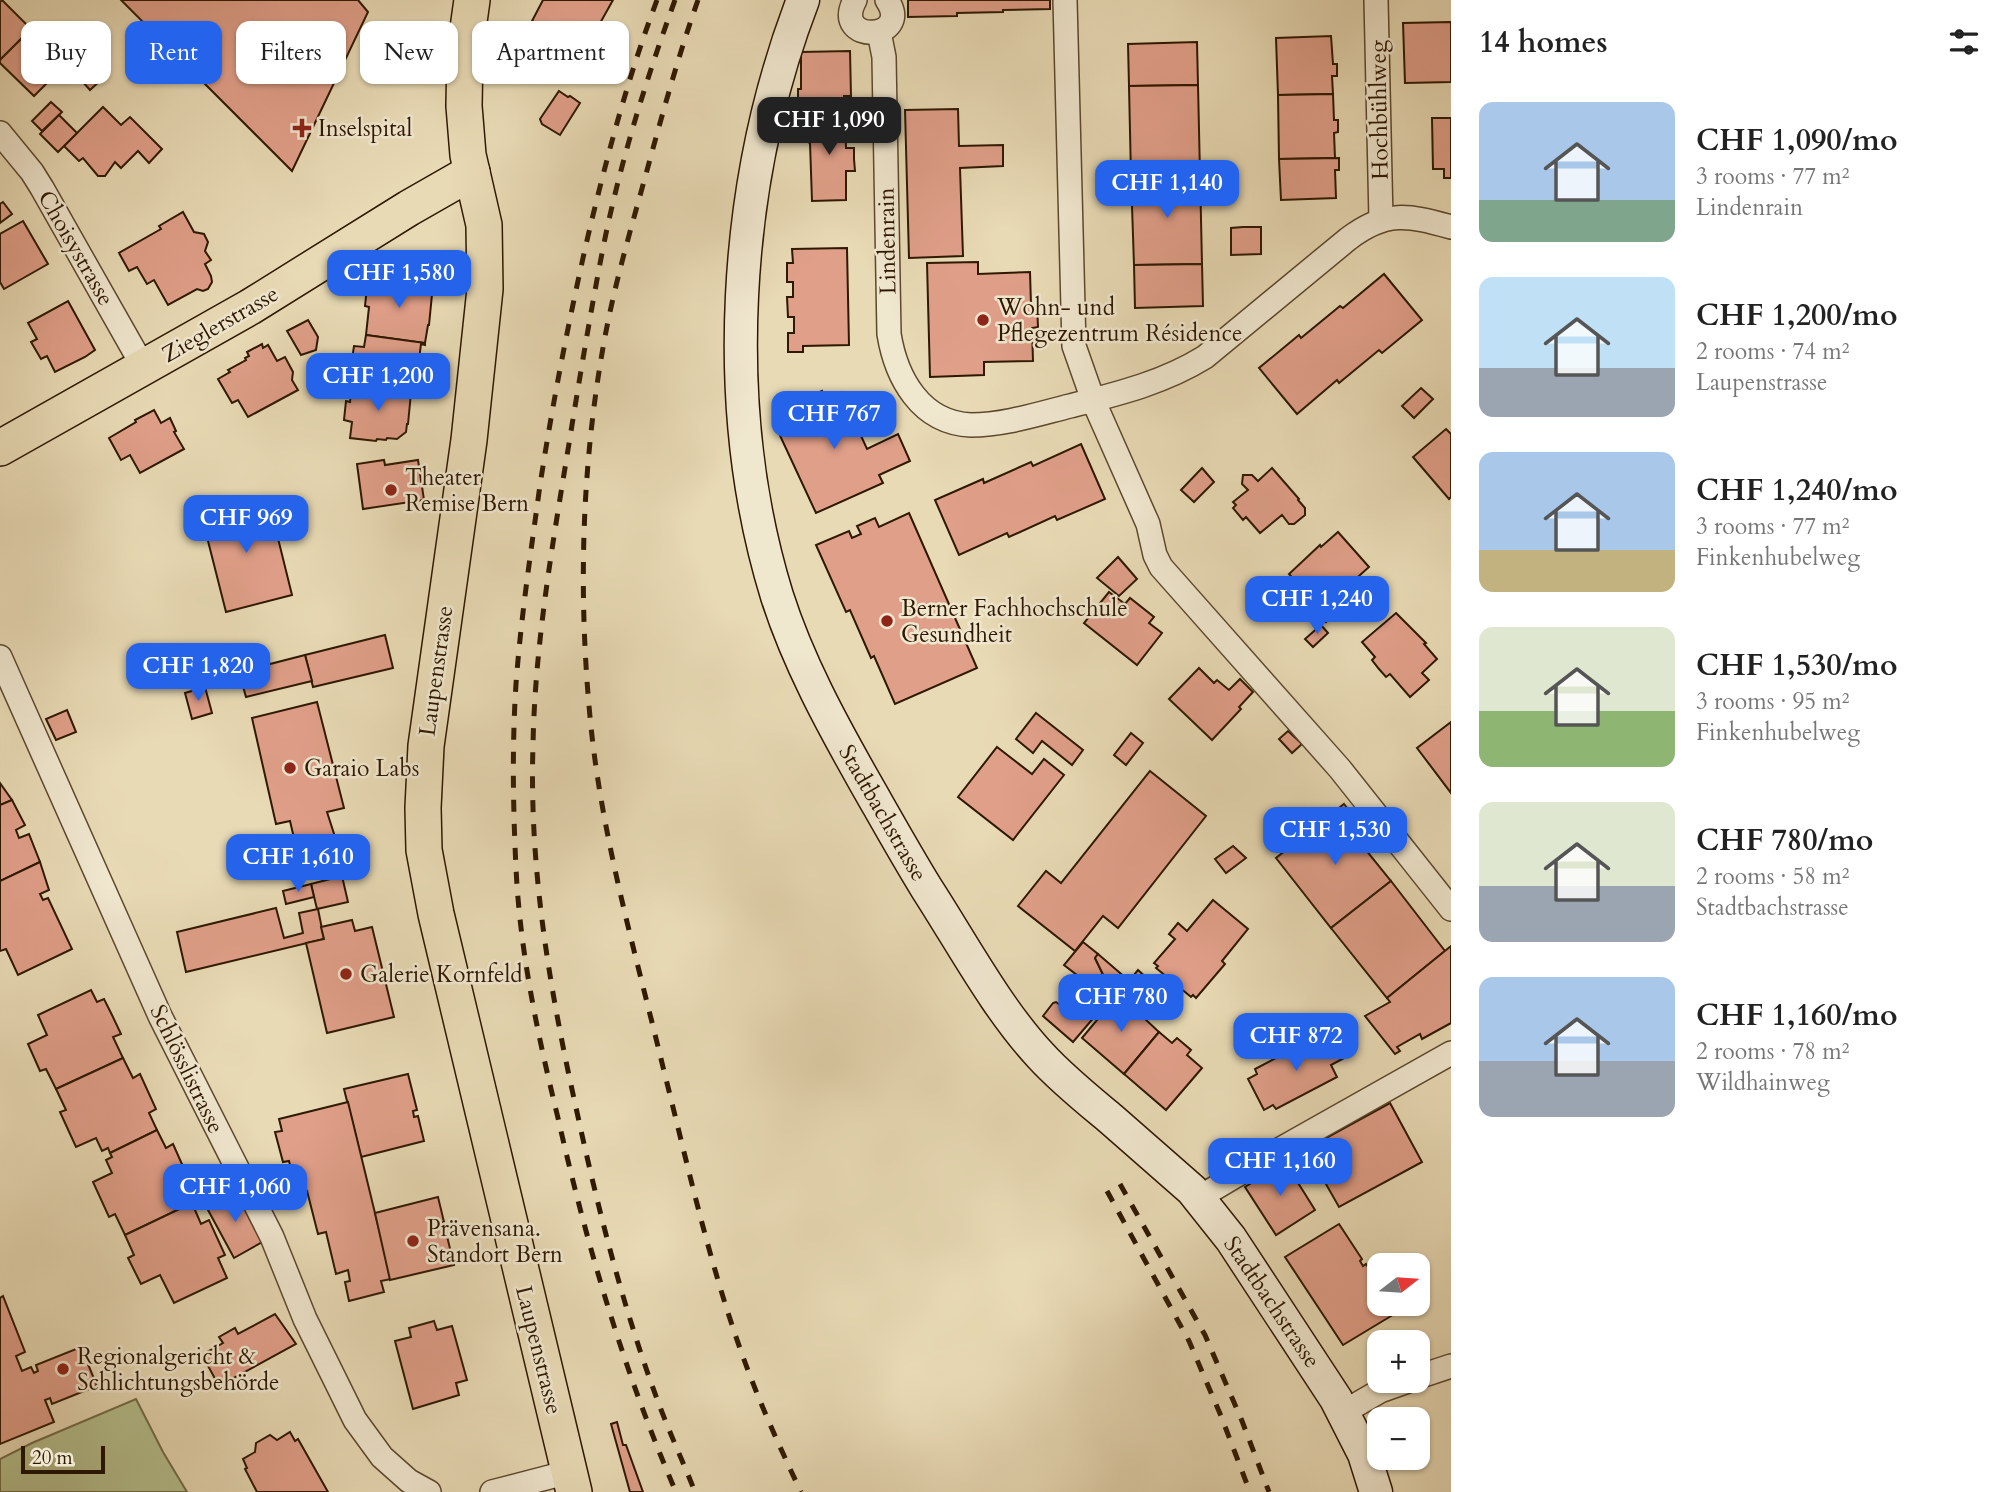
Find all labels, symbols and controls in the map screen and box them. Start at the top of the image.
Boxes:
chip: Buy [21,21,111,84]
chip: Rent [125,21,222,84]
chip: Filters [236,21,346,84]
chip: New [360,21,458,84]
chip: Apartment [472,21,629,84]
text: 14 homes [1479,22,1608,63]
icon: filters [1945,23,1983,61]
street label: Hochbühlweg [1362,40,1396,180]
pin: CHF 1,090 [749,97,909,157]
text: CHF 1,090 [773,104,885,135]
place label: Inselspital [318,113,413,144]
marker: Inselspital [292,118,312,138]
text: CHF 1,090/mo [1696,120,1897,161]
icon: home [1535,130,1619,214]
pin: CHF 1,140 [1087,160,1247,220]
text: 3 rooms · 77 m² [1696,161,1849,192]
text: CHF 1,140 [1111,167,1223,198]
street label: Choisystrasse [31,185,121,311]
street label: Lindenrain [871,187,903,295]
text: Lindenrain [1696,192,1803,223]
pin: CHF 1,580 [319,250,479,310]
text: CHF 1,580 [343,257,455,288]
street label: Zieglerstrasse [156,278,284,370]
place label: Wohn- und Pflegezentrum Résidence [996,292,1242,349]
text: CHF 1,200/mo [1696,295,1897,336]
icon: home [1535,305,1619,389]
marker: Wohn- und Pflegezentrum Résidence [975,312,991,328]
text: 2 rooms · 74 m² [1696,336,1849,367]
pin: CHF 1,200 [298,354,458,413]
text: CHF 1,200 [322,360,434,391]
text: Laupenstrasse [1696,367,1827,398]
pin: CHF 767 [769,392,899,451]
text: CHF 767 [787,398,881,429]
place label: Theater Remise Bern [405,462,529,519]
text: CHF 1,240/mo [1696,470,1897,511]
icon: home [1535,480,1619,564]
marker: Theater Remise Bern [383,482,399,498]
pin: CHF 969 [181,496,311,555]
text: CHF 969 [199,502,293,533]
text: 3 rooms · 77 m² [1696,511,1849,542]
text: Finkenhubelweg [1696,542,1860,573]
pin: CHF 1,240 [1237,576,1397,636]
text: CHF 1,240 [1261,583,1373,614]
place label: Berner Fachhochschule Gesundheit [901,593,1128,650]
street label: Laupenstrasse [412,604,460,738]
marker: Berner Fachhochschule Gesundheit [879,613,895,629]
pin: CHF 1,820 [118,644,278,703]
text: CHF 1,530/mo [1696,645,1897,686]
text: CHF 1,820 [142,650,254,681]
icon: home [1535,655,1619,739]
text: 3 rooms · 95 m² [1696,686,1849,717]
text: Finkenhubelweg [1696,717,1860,748]
street label: Stadtbachstrasse [831,739,935,887]
place label: Garaio Labs [304,753,419,784]
marker: Garaio Labs [282,760,298,776]
pin: CHF 1,530 [1255,808,1415,867]
text: CHF 1,530 [1279,814,1391,845]
text: CHF 780/mo [1696,820,1873,861]
icon: home [1535,830,1619,914]
pin: CHF 1,610 [218,834,378,894]
text: CHF 1,610 [242,841,354,872]
text: 2 rooms · 58 m² [1696,861,1849,892]
text: Stadtbachstrasse [1696,892,1849,923]
place label: Galerie Kornfeld [360,959,523,990]
marker: Galerie Kornfeld [338,966,354,982]
pin: CHF 780 [1056,974,1186,1034]
text: CHF 780 [1074,981,1168,1012]
text: CHF 1,160/mo [1696,995,1897,1036]
street label: Schlösslistrasse [142,999,232,1139]
icon: home [1535,1005,1619,1089]
pin: CHF 872 [1231,1014,1361,1073]
text: CHF 872 [1249,1020,1343,1051]
text: 2 rooms · 78 m² [1696,1036,1849,1067]
text: Wildhainweg [1696,1067,1830,1098]
pin: CHF 1,160 [1200,1138,1360,1198]
text: CHF 1,160 [1224,1145,1336,1176]
pin: CHF 1,060 [155,1164,315,1224]
text: CHF 1,060 [179,1171,291,1202]
place label: Prävensana. Standort Bern [427,1213,563,1270]
street label: Stadtbachstrasse [1216,1230,1328,1374]
marker: Prävensana. Standort Bern [405,1233,421,1249]
north arrow [1367,1253,1430,1316]
map controls [1367,1253,1430,1470]
street label: Laupenstrasse [508,1283,570,1417]
button: + [1367,1330,1430,1393]
place label: Regionalgericht & Schlichtungsbehörde [77,1341,280,1398]
marker: Regionalgericht & Schlichtungsbehörde [55,1361,71,1377]
button: − [1367,1407,1430,1470]
scale bar [21,1443,105,1475]
text: 20 m [32,1445,73,1471]

